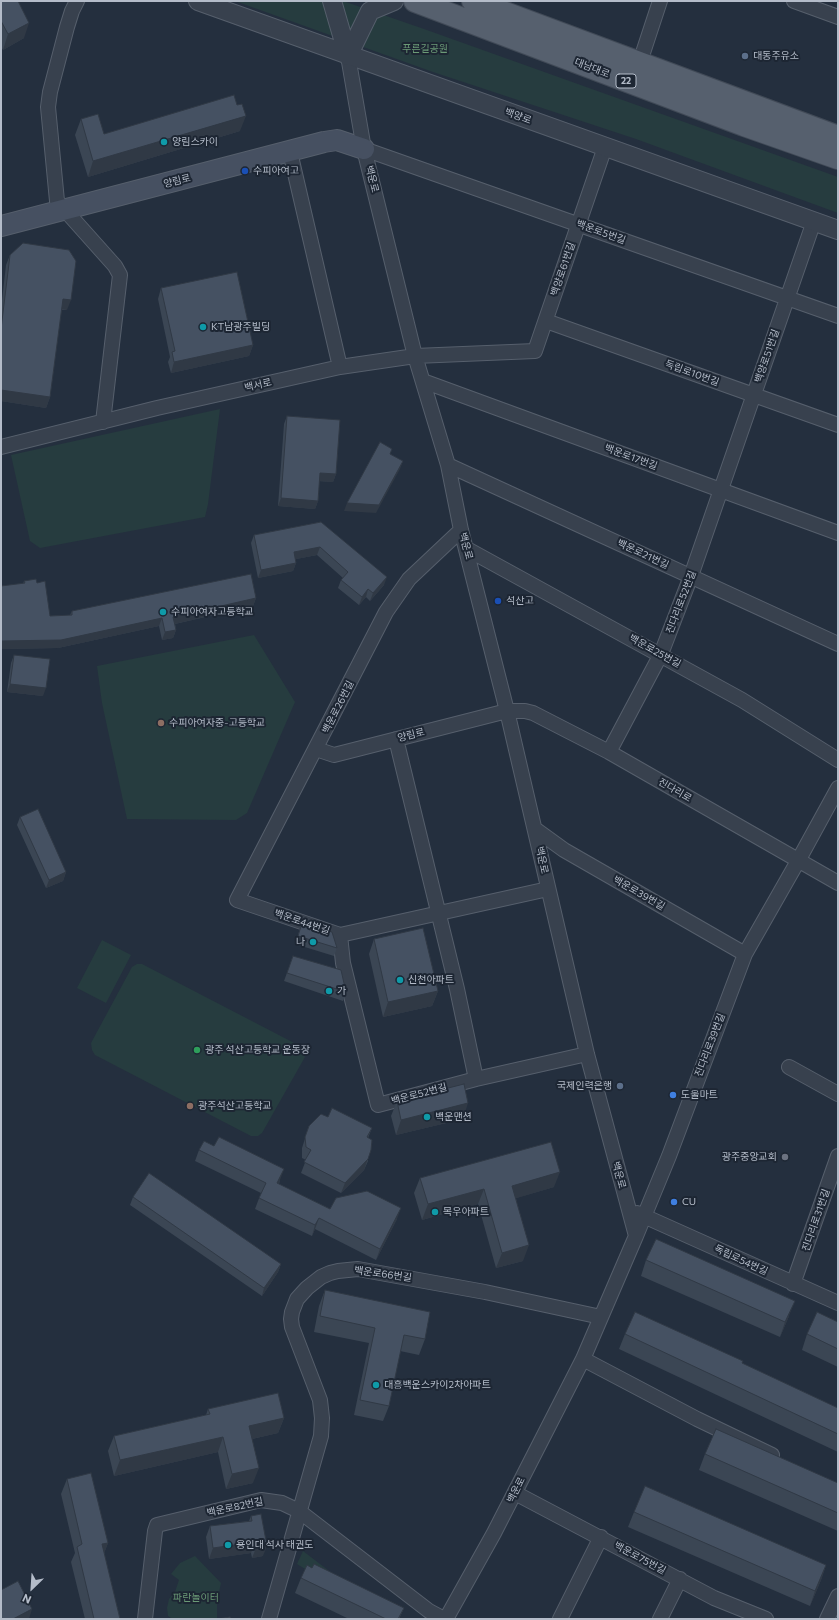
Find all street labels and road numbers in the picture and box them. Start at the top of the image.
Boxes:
street label: 대남대로 [573,56,611,80]
road number: 22 [616,74,636,88]
street label: 백양로 [503,106,533,126]
street label: 백운로 [363,164,381,194]
street label: 양림로 [162,172,192,190]
street label: 백운로5번길 [575,218,627,246]
street label: 백양로61번길 [548,240,578,298]
street label: 백양로51번길 [752,328,782,384]
street label: 독립로10번길 [663,358,721,388]
street label: 백서로 [243,376,273,394]
street label: 백운로17번길 [603,442,659,472]
street label: 백운로 [457,531,475,561]
street label: 백운로21번길 [615,537,671,571]
street label: 진다리로52번길 [663,569,699,635]
street label: 백운로25번길 [627,632,683,670]
street label: 백운로26번길 [320,679,356,735]
street label: 양림로 [396,726,426,744]
street label: 진다리로 [656,776,694,804]
street label: 백운로 [533,845,551,875]
street label: 백운로39번길 [611,873,667,913]
street label: 백운로44번길 [273,907,331,937]
street label: 진다리로39번길 [692,1012,728,1078]
street label: 백운로52번길 [390,1081,448,1107]
street label: 백운로 [610,1160,628,1190]
street label: 진다리로31번길 [800,1187,832,1253]
street label: 독립로54번길 [712,1242,770,1278]
street label: 백운로66번길 [353,1264,413,1284]
street label: 백운로 [504,1475,528,1505]
street label: 백운로82번길 [206,1495,264,1519]
street label: 백운로75번길 [612,1539,668,1577]

